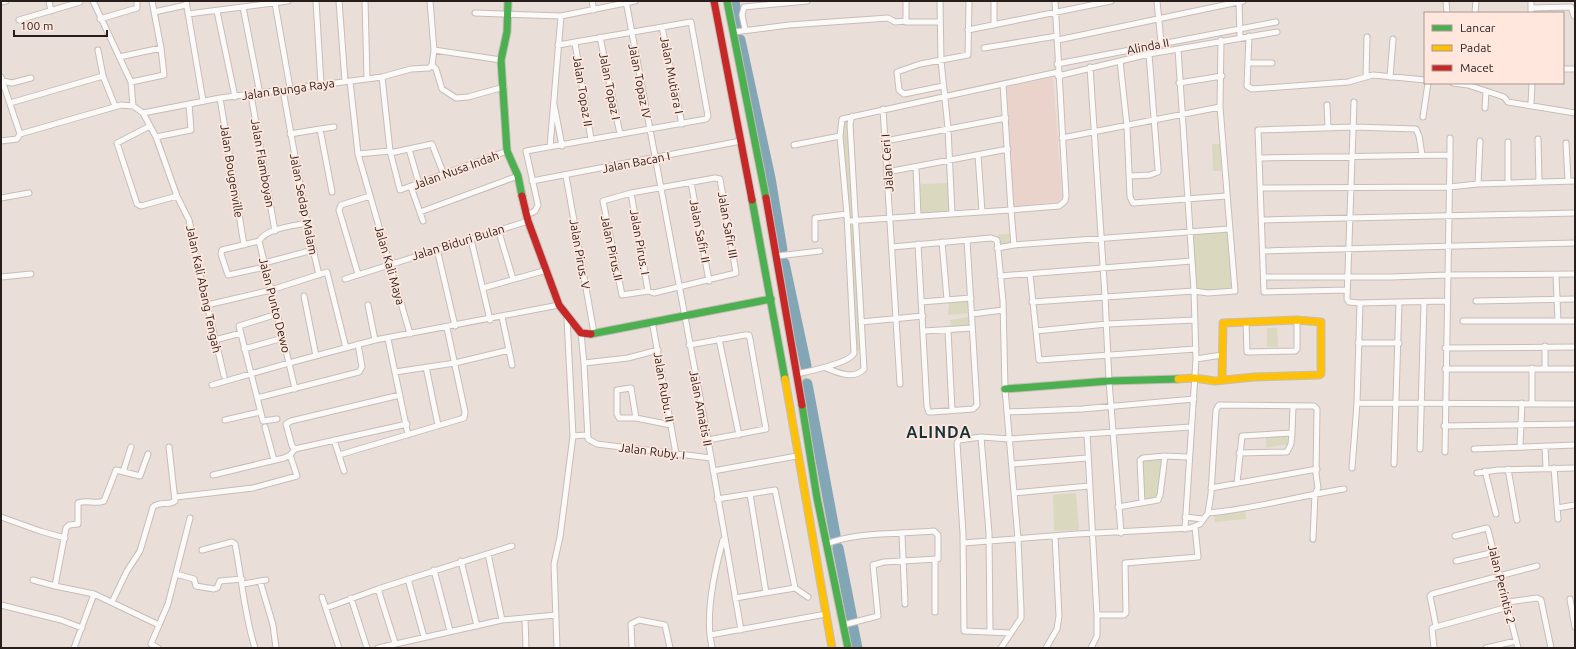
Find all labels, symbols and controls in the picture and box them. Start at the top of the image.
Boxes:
scale bar [14,12,107,38]
legend [1424,12,1564,84]
text: 100 m [20,19,53,32]
text: Lancar [1460,21,1496,34]
street label: Jalan Mutiara I [658,35,686,115]
street label: Alinda II [1126,36,1170,56]
text: Padat [1460,41,1491,54]
street label: Jalan Topaz IV [626,42,654,120]
street label: Jalan Topaz I [597,51,623,121]
street label: Jalan Topaz II [571,55,595,127]
text: Macet [1460,61,1494,74]
street label: Jalan Bunga Raya [241,76,335,102]
street label: Jalan Flamboyan [249,118,277,208]
street label: Jalan Bougenville [218,123,246,219]
street label: Jalan Ceri I [878,133,896,193]
street label: Jalan Nusa Indah [411,148,501,192]
street label: Jalan Bacan I [601,149,671,175]
street label: Jalan Sedap Malam [288,152,320,256]
street label: Jalan Safir III [716,191,740,259]
street label: Jalan Safir II [687,198,713,264]
street label: Jalan Pirus. I [628,208,652,276]
street label: Jalan Pirus.II [599,214,625,282]
street label: Jalan Pirus. V [567,218,593,290]
street label: Jalan Biduri Bulan [410,222,506,262]
street label: Jalan Kali Abang Tengah [184,224,224,354]
street label: Jalan Kali Maya [372,224,408,306]
street label: Jalan Punto Dewo [257,256,293,354]
street label: Jalan Rubu. II [651,351,677,423]
street label: Jalan Amatis II [687,369,715,447]
district label: ALINDA [906,423,972,441]
street label: Jalan Ruby. I [618,440,686,462]
street label: Jalan Perintis 2 [1486,543,1518,625]

